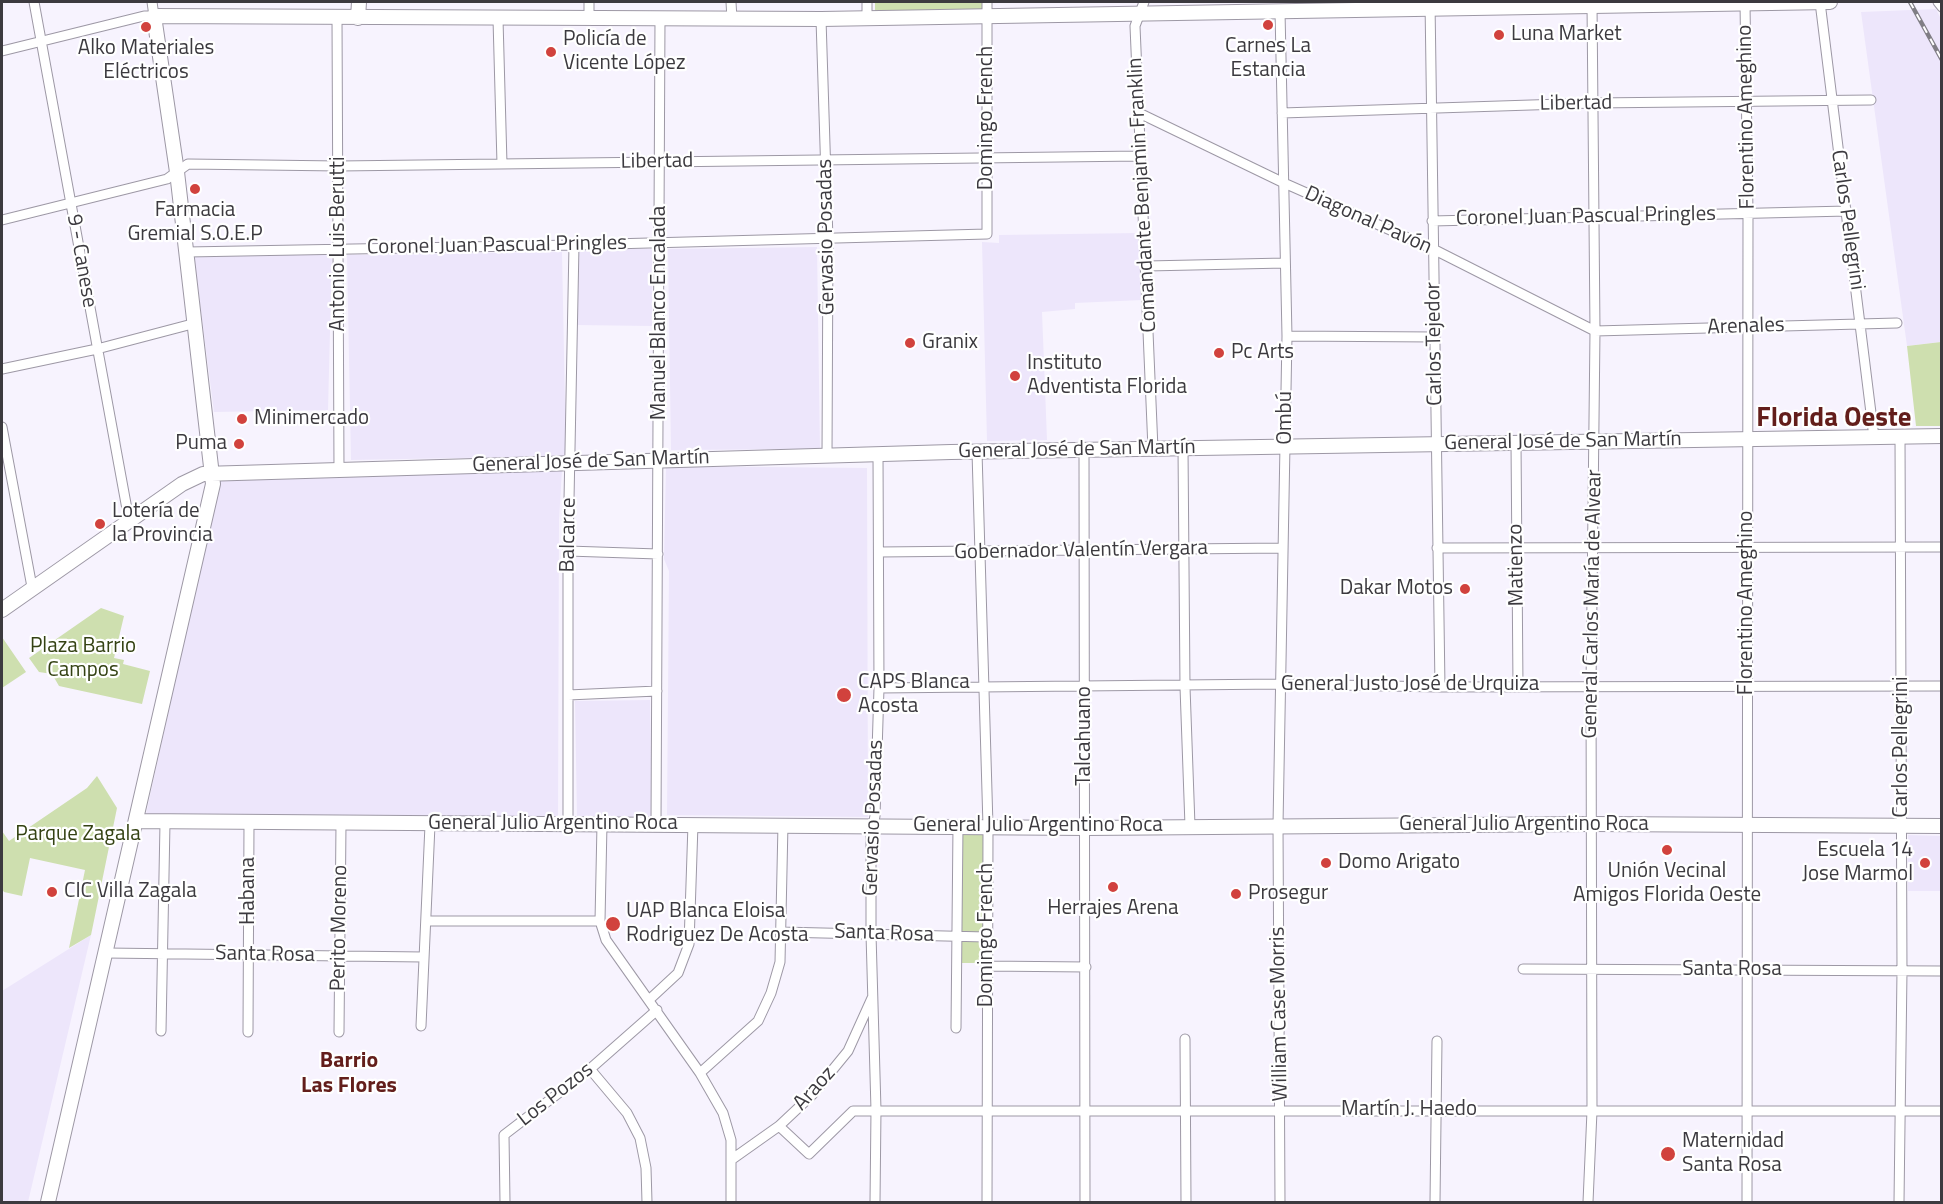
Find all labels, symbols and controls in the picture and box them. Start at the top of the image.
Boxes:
marker: Carnes La Estancia [1261,18,1275,32]
marker: Alko Materiales Eléctricos [139,20,153,34]
place label: Luna Market [1511,22,1622,48]
street label: Florentino Ameghino [1733,25,1761,209]
place label: Policía de Vicente López [563,27,686,77]
marker: Luna Market [1492,28,1506,42]
place label: Carnes La Estancia [1225,34,1311,84]
place label: Alko Materiales Eléctricos [78,36,214,86]
marker: Policía de Vicente López [544,45,558,59]
street label: Domingo French [974,46,1000,190]
street label: Comandante Benjamin Franklin [1123,57,1163,333]
street label: Libertad [1539,91,1613,117]
street label: Carlos Pellegrini [1825,148,1869,292]
street label: Libertad [620,149,694,175]
street label: Antonio Luis Berutti [326,156,352,332]
street label: Gervasio Posadas [813,159,841,315]
marker: Farmacia Gremial S.O.E.P [188,182,202,196]
street label: Diagonal Pavón [1300,182,1436,260]
place label: Farmacia Gremial S.O.E.P [127,198,263,248]
street label: Coronel Juan Pascual Pringles [1456,202,1716,232]
street label: Manuel Blanco Encalada [647,206,673,420]
street label: 9 - Canese [60,212,102,310]
street label: Coronel Juan Pascual Pringles [367,231,627,261]
street label: Carlos Tejedor [1421,282,1449,406]
street label: Arenales [1707,313,1785,341]
place label: Granix [922,330,978,356]
marker: Granix [903,336,917,350]
place label: Pc Arts [1231,340,1294,366]
marker: Pc Arts [1212,346,1226,360]
place label: Instituto Adventista Florida [1027,351,1187,401]
marker: Instituto Adventista Florida [1008,369,1022,383]
street label: Ombú [1273,391,1299,445]
district label: Florida Oeste [1756,403,1912,435]
place label: Minimercado [254,406,369,432]
marker: Minimercado [235,412,249,426]
street label: General José de San Martín [1444,427,1682,457]
place label: Puma [175,431,227,457]
street label: General José de San Martín [958,435,1196,465]
marker: Puma [232,437,246,451]
street label: General José de San Martín [472,445,710,479]
street label: General Carlos María de Alvear [1578,469,1608,739]
street label: Balcarce [556,497,582,573]
place label: Lotería de la Provincia [112,499,213,549]
street label: Florentino Ameghino [1734,511,1760,695]
marker: Lotería de la Provincia [93,517,107,531]
street label: Matienzo [1504,523,1530,607]
street label: Gobernador Valentín Vergara [954,536,1208,566]
place label: Dakar Motos [1340,576,1453,602]
marker: Dakar Motos [1458,582,1472,596]
park label: Plaza Barrio Campos [30,634,136,684]
place label: CAPS Blanca Acosta [858,670,970,720]
street label: General Justo José de Urquiza [1281,672,1539,698]
street label: Carlos Pellegrini [1889,676,1915,818]
marker: CAPS Blanca Acosta [835,686,853,704]
street label: Talcahuano [1072,686,1098,786]
street label: Gervasio Posadas [859,739,889,897]
street label: General Julio Argentino Roca [428,811,678,837]
street label: General Julio Argentino Roca [1399,812,1649,838]
street label: General Julio Argentino Roca [913,813,1163,839]
park label: Parque Zagala [15,822,141,848]
place label: Escuela 14 Jose Marmol [1802,838,1913,888]
marker: Unión Vecinal Amigos Florida Oeste [1660,843,1674,857]
place label: Domo Arigato [1338,850,1460,876]
marker: Domo Arigato [1319,856,1333,870]
marker: Escuela 14 Jose Marmol [1918,856,1932,870]
street label: Habana [236,857,262,925]
place label: Unión Vecinal Amigos Florida Oeste [1573,859,1761,909]
street label: Domingo French [974,863,1000,1007]
street label: Perito Moreno [326,865,354,991]
place label: CIC Villa Zagala [64,879,197,905]
marker: Herrajes Arena [1106,880,1120,894]
place label: Prosegur [1248,881,1328,907]
marker: CIC Villa Zagala [45,885,59,899]
marker: Prosegur [1229,887,1243,901]
place label: Herrajes Arena [1047,896,1179,922]
place label: UAP Blanca Eloisa Rodriguez De Acosta [626,899,808,949]
marker: UAP Blanca Eloisa Rodriguez De Acosta [604,915,622,933]
street label: Santa Rosa [834,920,934,948]
street label: William Case Morris [1266,926,1294,1102]
street label: Santa Rosa [215,942,315,968]
street label: Santa Rosa [1682,957,1782,983]
district label: Barrio Las Flores [301,1049,397,1100]
street label: Los Pozos [513,1058,599,1132]
street label: Araoz [789,1062,841,1116]
street label: Martín J. Haedo [1341,1097,1477,1123]
place label: Maternidad Santa Rosa [1682,1129,1784,1179]
marker: Maternidad Santa Rosa [1659,1145,1677,1163]

